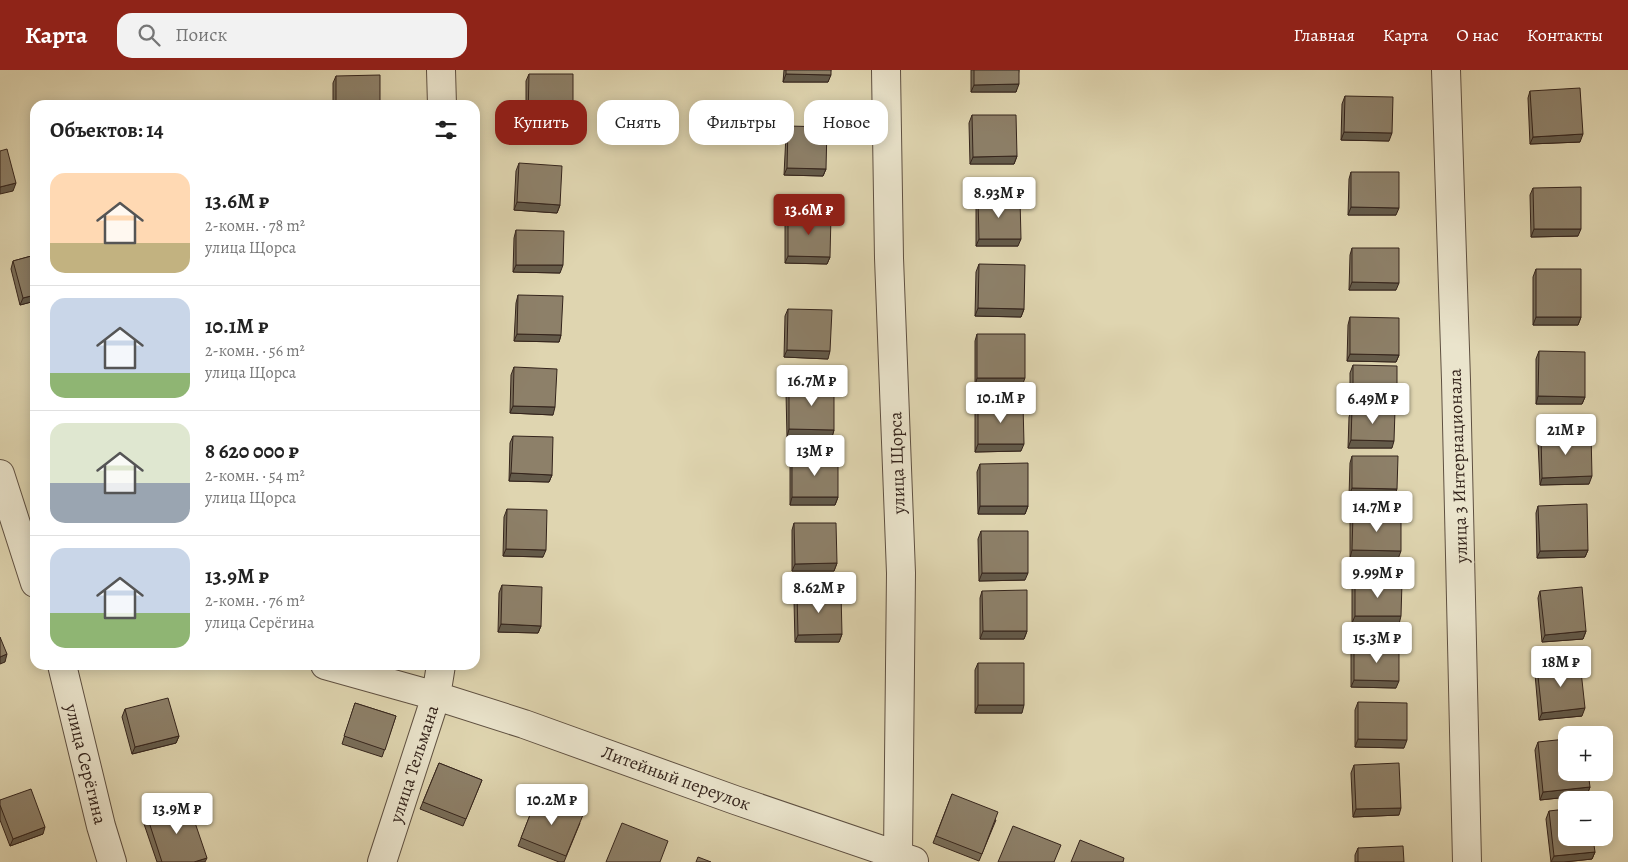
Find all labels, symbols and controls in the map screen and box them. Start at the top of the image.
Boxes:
search box [117,13,467,58]
text: Карта [25,19,87,51]
icon: search [135,21,163,49]
text: Поиск [175,22,227,48]
text: Главная [1294,23,1355,47]
text: Карта [1383,23,1428,47]
text: О нас [1456,23,1499,47]
text: Контакты [1527,23,1603,47]
chip: Купить [495,100,587,145]
chip: Снять [597,100,679,145]
chip: Фильтры [689,100,794,145]
chip: Новое [804,100,888,145]
text: Объектов: 14 [50,116,164,144]
icon: filters [432,116,460,144]
pin: 8.93M ₽ [953,176,1045,219]
text: 8.93M ₽ [974,182,1024,204]
text: 13.6M ₽ [205,187,269,215]
icon: home [90,193,150,253]
pin: 13.6M ₽ [763,194,855,236]
text: 13.6M ₽ [785,199,833,221]
text: 2-комн. · 78 m² [205,215,305,237]
text: улица Щорса [205,237,296,259]
text: 10.1M ₽ [205,312,268,340]
icon: home [90,318,150,378]
text: 2-комн. · 56 m² [205,340,305,362]
text: улица Щорса [205,362,296,384]
pin: 16.7M ₽ [766,364,858,407]
street label: улица 3 Интернационала [1443,368,1473,565]
text: 16.7M ₽ [788,370,836,392]
pin: 10.1M ₽ [955,382,1047,424]
pin: 6.49M ₽ [1327,382,1419,425]
text: 10.1M ₽ [977,387,1025,409]
text: 6.49M ₽ [1347,388,1399,410]
street label: улица Щорса [883,411,911,516]
pin: 21M ₽ [1531,414,1601,456]
text: 21M ₽ [1547,419,1585,441]
pin: 13M ₽ [780,434,850,477]
text: 8 620 000 ₽ [205,437,299,465]
text: 13M ₽ [797,440,833,462]
icon: home [90,443,150,503]
text: 2-комн. · 54 m² [205,465,305,487]
text: улица Щорса [205,487,296,509]
pin: 14.7M ₽ [1331,490,1423,533]
text: 14.7M ₽ [1353,496,1401,518]
pin: 9.99M ₽ [1332,556,1424,599]
text: 13.9M ₽ [205,562,269,590]
text: 9.99M ₽ [1353,562,1404,584]
icon: home [90,568,150,628]
pin: 8.62M ₽ [773,572,865,614]
text: 8.62M ₽ [793,577,845,599]
text: 2-комн. · 76 m² [205,590,305,612]
text: улица Серёгина [205,612,314,634]
pin: 15.3M ₽ [1331,622,1423,664]
text: 15.3M ₽ [1353,627,1401,649]
pin: 18M ₽ [1526,646,1596,688]
text: 18M ₽ [1542,651,1580,673]
street label: улица Серёгина [59,700,113,827]
street label: улица Тельмана [383,701,445,827]
map controls [1558,726,1613,846]
button: + [1558,726,1613,781]
street label: Литейный переулок [598,740,754,816]
pin: 10.2M ₽ [506,784,598,826]
text: 10.2M ₽ [527,789,577,811]
button: − [1558,791,1613,846]
pin: 13.9M ₽ [131,792,223,835]
text: 13.9M ₽ [153,798,201,820]

